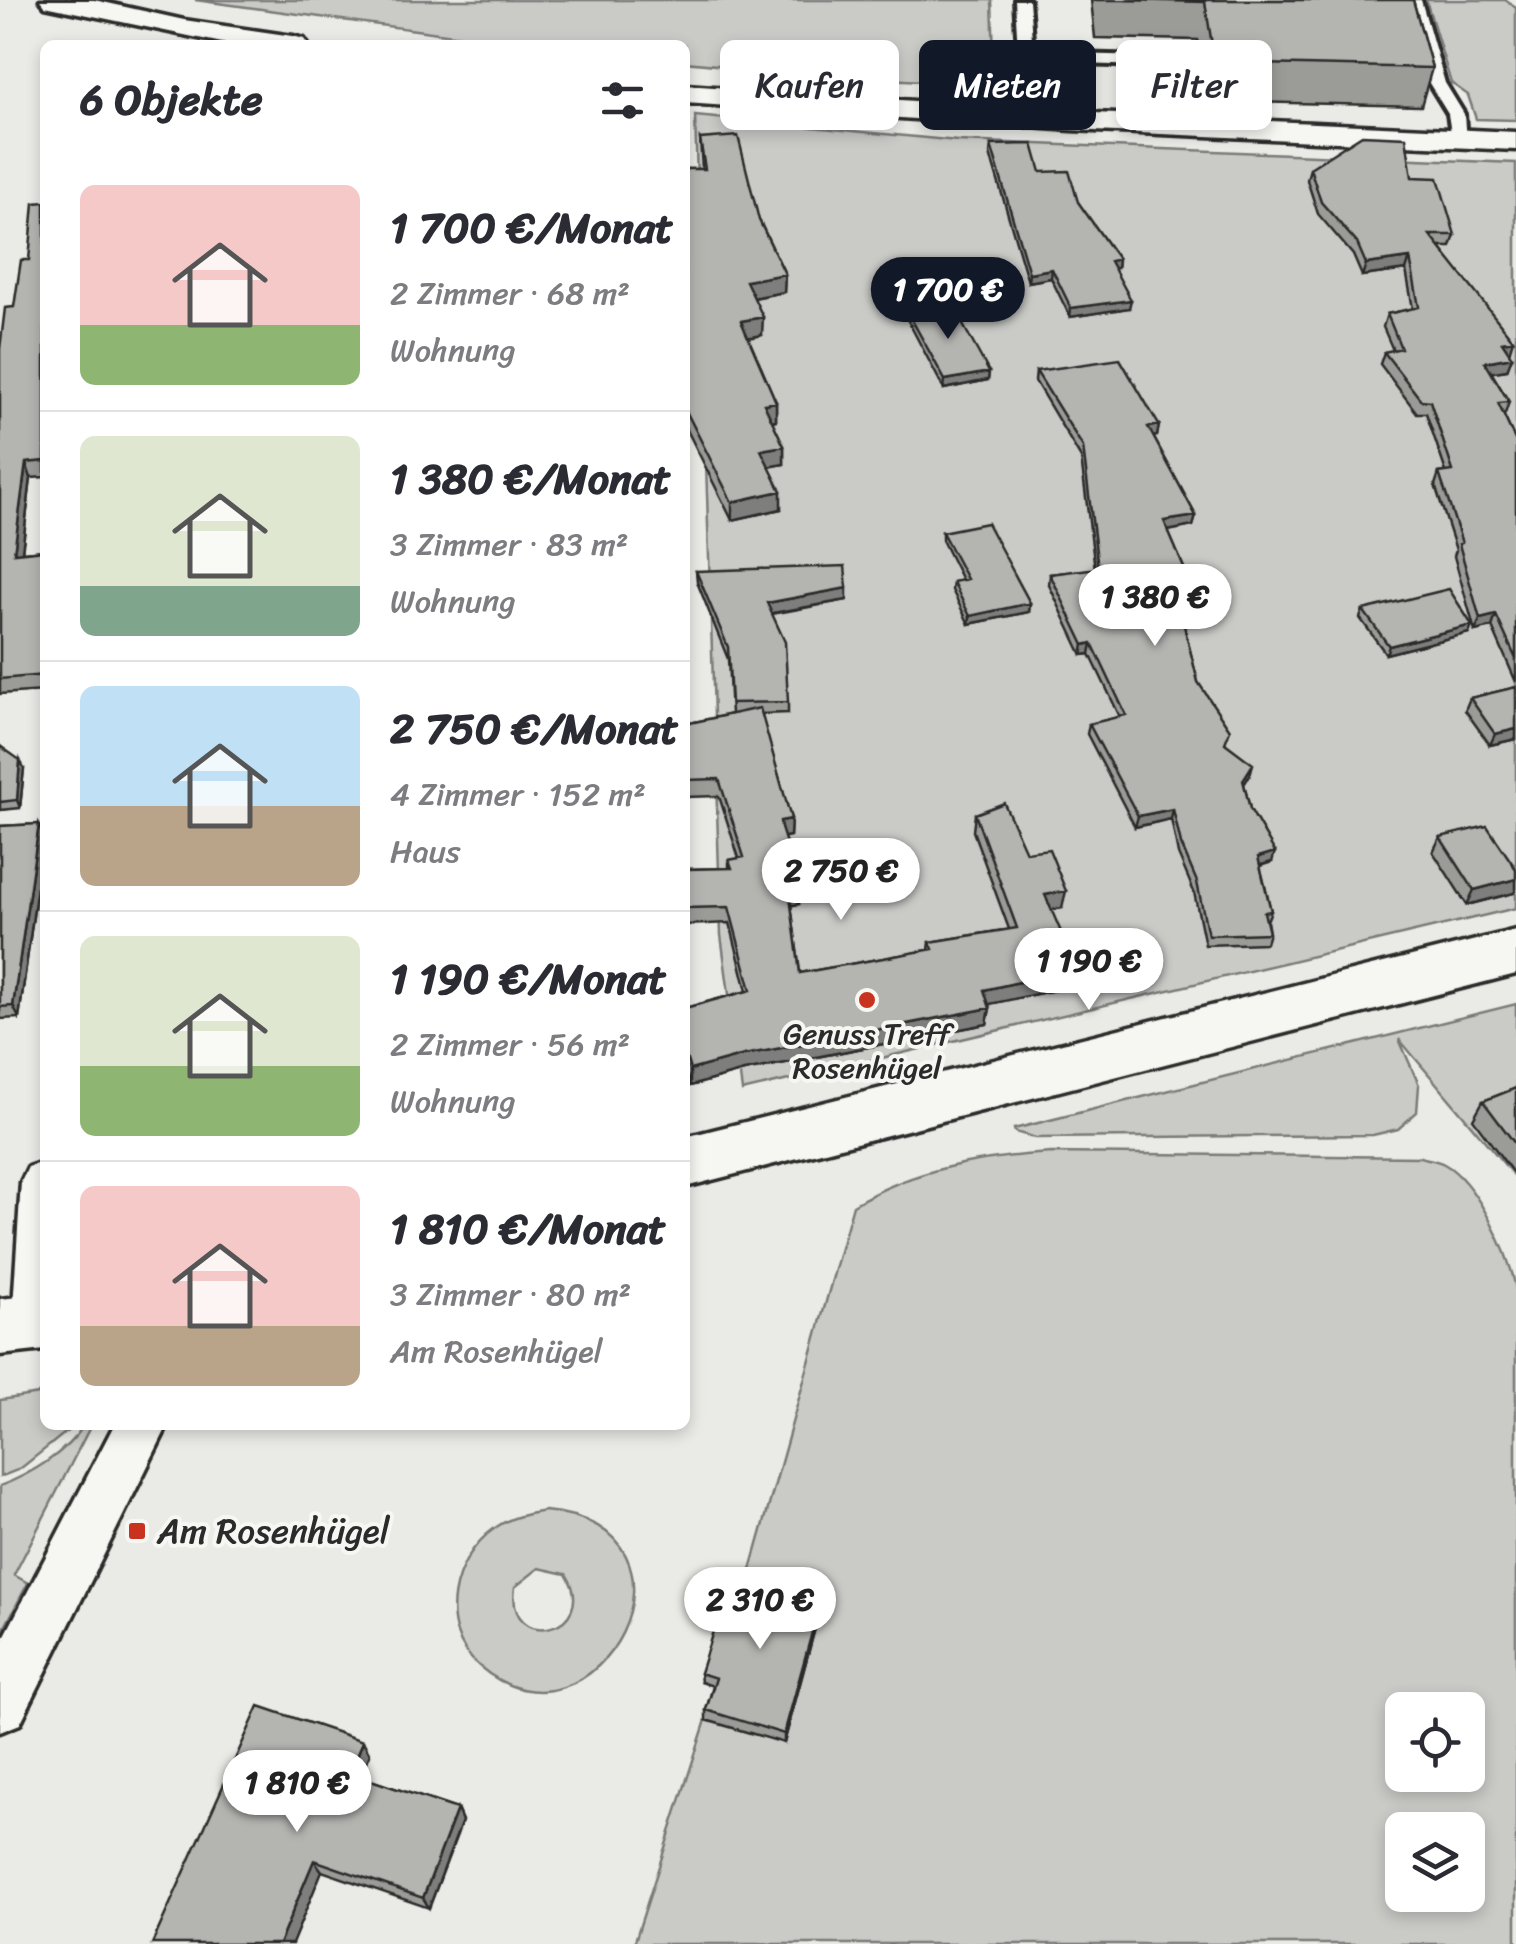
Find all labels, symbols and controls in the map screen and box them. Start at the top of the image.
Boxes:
chip: Kaufen [720,40,899,130]
chip: Mieten [919,40,1096,130]
chip: Filter [1116,40,1272,130]
text: 6 Objekte [80,63,263,137]
icon: filters [595,73,650,128]
text: 1 700 €/Monat [390,191,673,265]
icon: home [160,225,280,345]
pin: 1 700 € [856,257,1040,342]
text: 1 700 € [893,261,1003,318]
text: 2 Zimmer · 68 m² [390,265,630,322]
text: Wohnung [390,322,516,379]
text: 1 380 €/Monat [390,442,671,516]
icon: home [160,476,280,596]
text: 3 Zimmer · 83 m² [390,516,628,573]
pin: 1 380 € [1063,564,1247,649]
text: 1 380 € [1101,568,1209,625]
text: Wohnung [390,573,516,630]
text: 2 750 €/Monat [390,692,679,766]
icon: home [160,726,280,846]
text: 4 Zimmer · 152 m² [390,766,646,823]
text: Haus [390,823,461,880]
pin: 2 750 € [749,838,933,923]
text: 2 750 € [784,842,898,899]
pin: 1 190 € [997,928,1181,1013]
text: 1 190 € [1036,932,1142,989]
text: 1 190 €/Monat [390,942,667,1016]
icon: home [160,976,280,1096]
marker: Genuss Treff Rosenhügel [856,989,878,1011]
place label: Genuss Treff Rosenhügel [783,1007,955,1095]
text: 2 Zimmer · 56 m² [390,1016,630,1073]
text: Wohnung [390,1073,516,1130]
text: 1 810 €/Monat [390,1192,666,1266]
icon: home [160,1226,280,1346]
text: 3 Zimmer · 80 m² [390,1266,631,1323]
text: Am Rosenhügel [390,1323,603,1380]
place label: Am Rosenhügel [156,1500,391,1562]
marker: Am Rosenhügel [126,1520,148,1542]
pin: 2 310 € [668,1567,852,1652]
text: 2 310 € [706,1571,814,1628]
map controls [1385,1692,1485,1912]
button: locate [1385,1692,1485,1792]
pin: 1 810 € [205,1750,389,1835]
text: 1 810 € [245,1754,349,1811]
button: layers [1385,1812,1485,1912]

